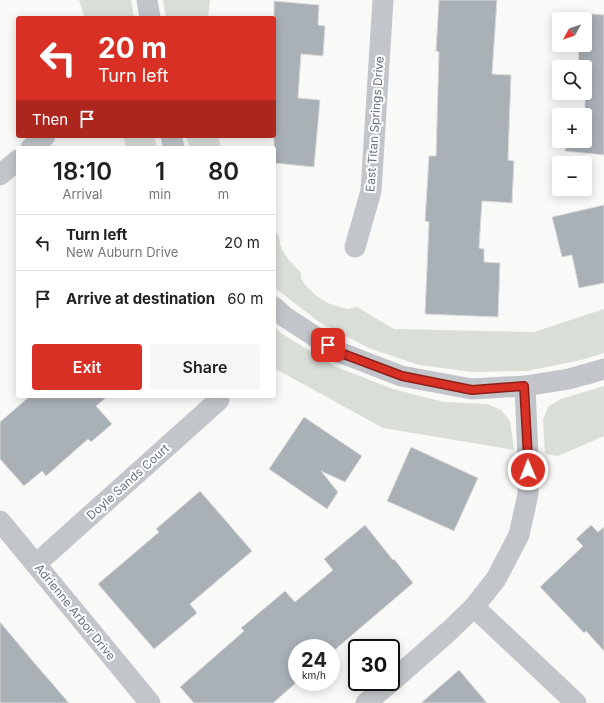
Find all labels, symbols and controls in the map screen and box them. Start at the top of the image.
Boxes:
north arrow [552,12,592,52]
map controls [552,12,592,196]
text: 20 m [98,31,167,65]
icon: left [32,32,84,84]
street label: East Titan Springs Drive [362,56,387,192]
button: search [552,60,592,100]
text: Turn left [98,65,168,86]
icon: arrive [76,108,98,130]
button: + [552,108,592,148]
text: Then [32,110,68,129]
button: − [552,156,592,196]
text: 18:10 [53,157,112,186]
text: 1 [155,157,165,186]
text: 80 [208,157,239,186]
text: Arrival [62,186,102,202]
text: min [149,186,171,202]
text: m [218,186,229,202]
text: Turn left [66,225,127,244]
icon: left [32,232,54,254]
text: 20 m [224,233,260,252]
text: New Auburn Drive [66,244,178,260]
icon: arrive [32,288,54,310]
text: Arrive at destination [66,289,215,308]
text: 60 m [227,289,263,308]
pin [311,328,345,362]
icon: arrive [317,334,339,356]
button: Exit [32,344,142,390]
button: Share [150,344,260,390]
street label: Doyle Sands Court [83,441,172,523]
position arrow [507,449,549,491]
street label: Adrienne Arbor Drive [32,560,119,663]
speed limit sign: 30 [348,639,400,691]
text: 24 [301,648,327,672]
text: km/h [302,669,326,681]

